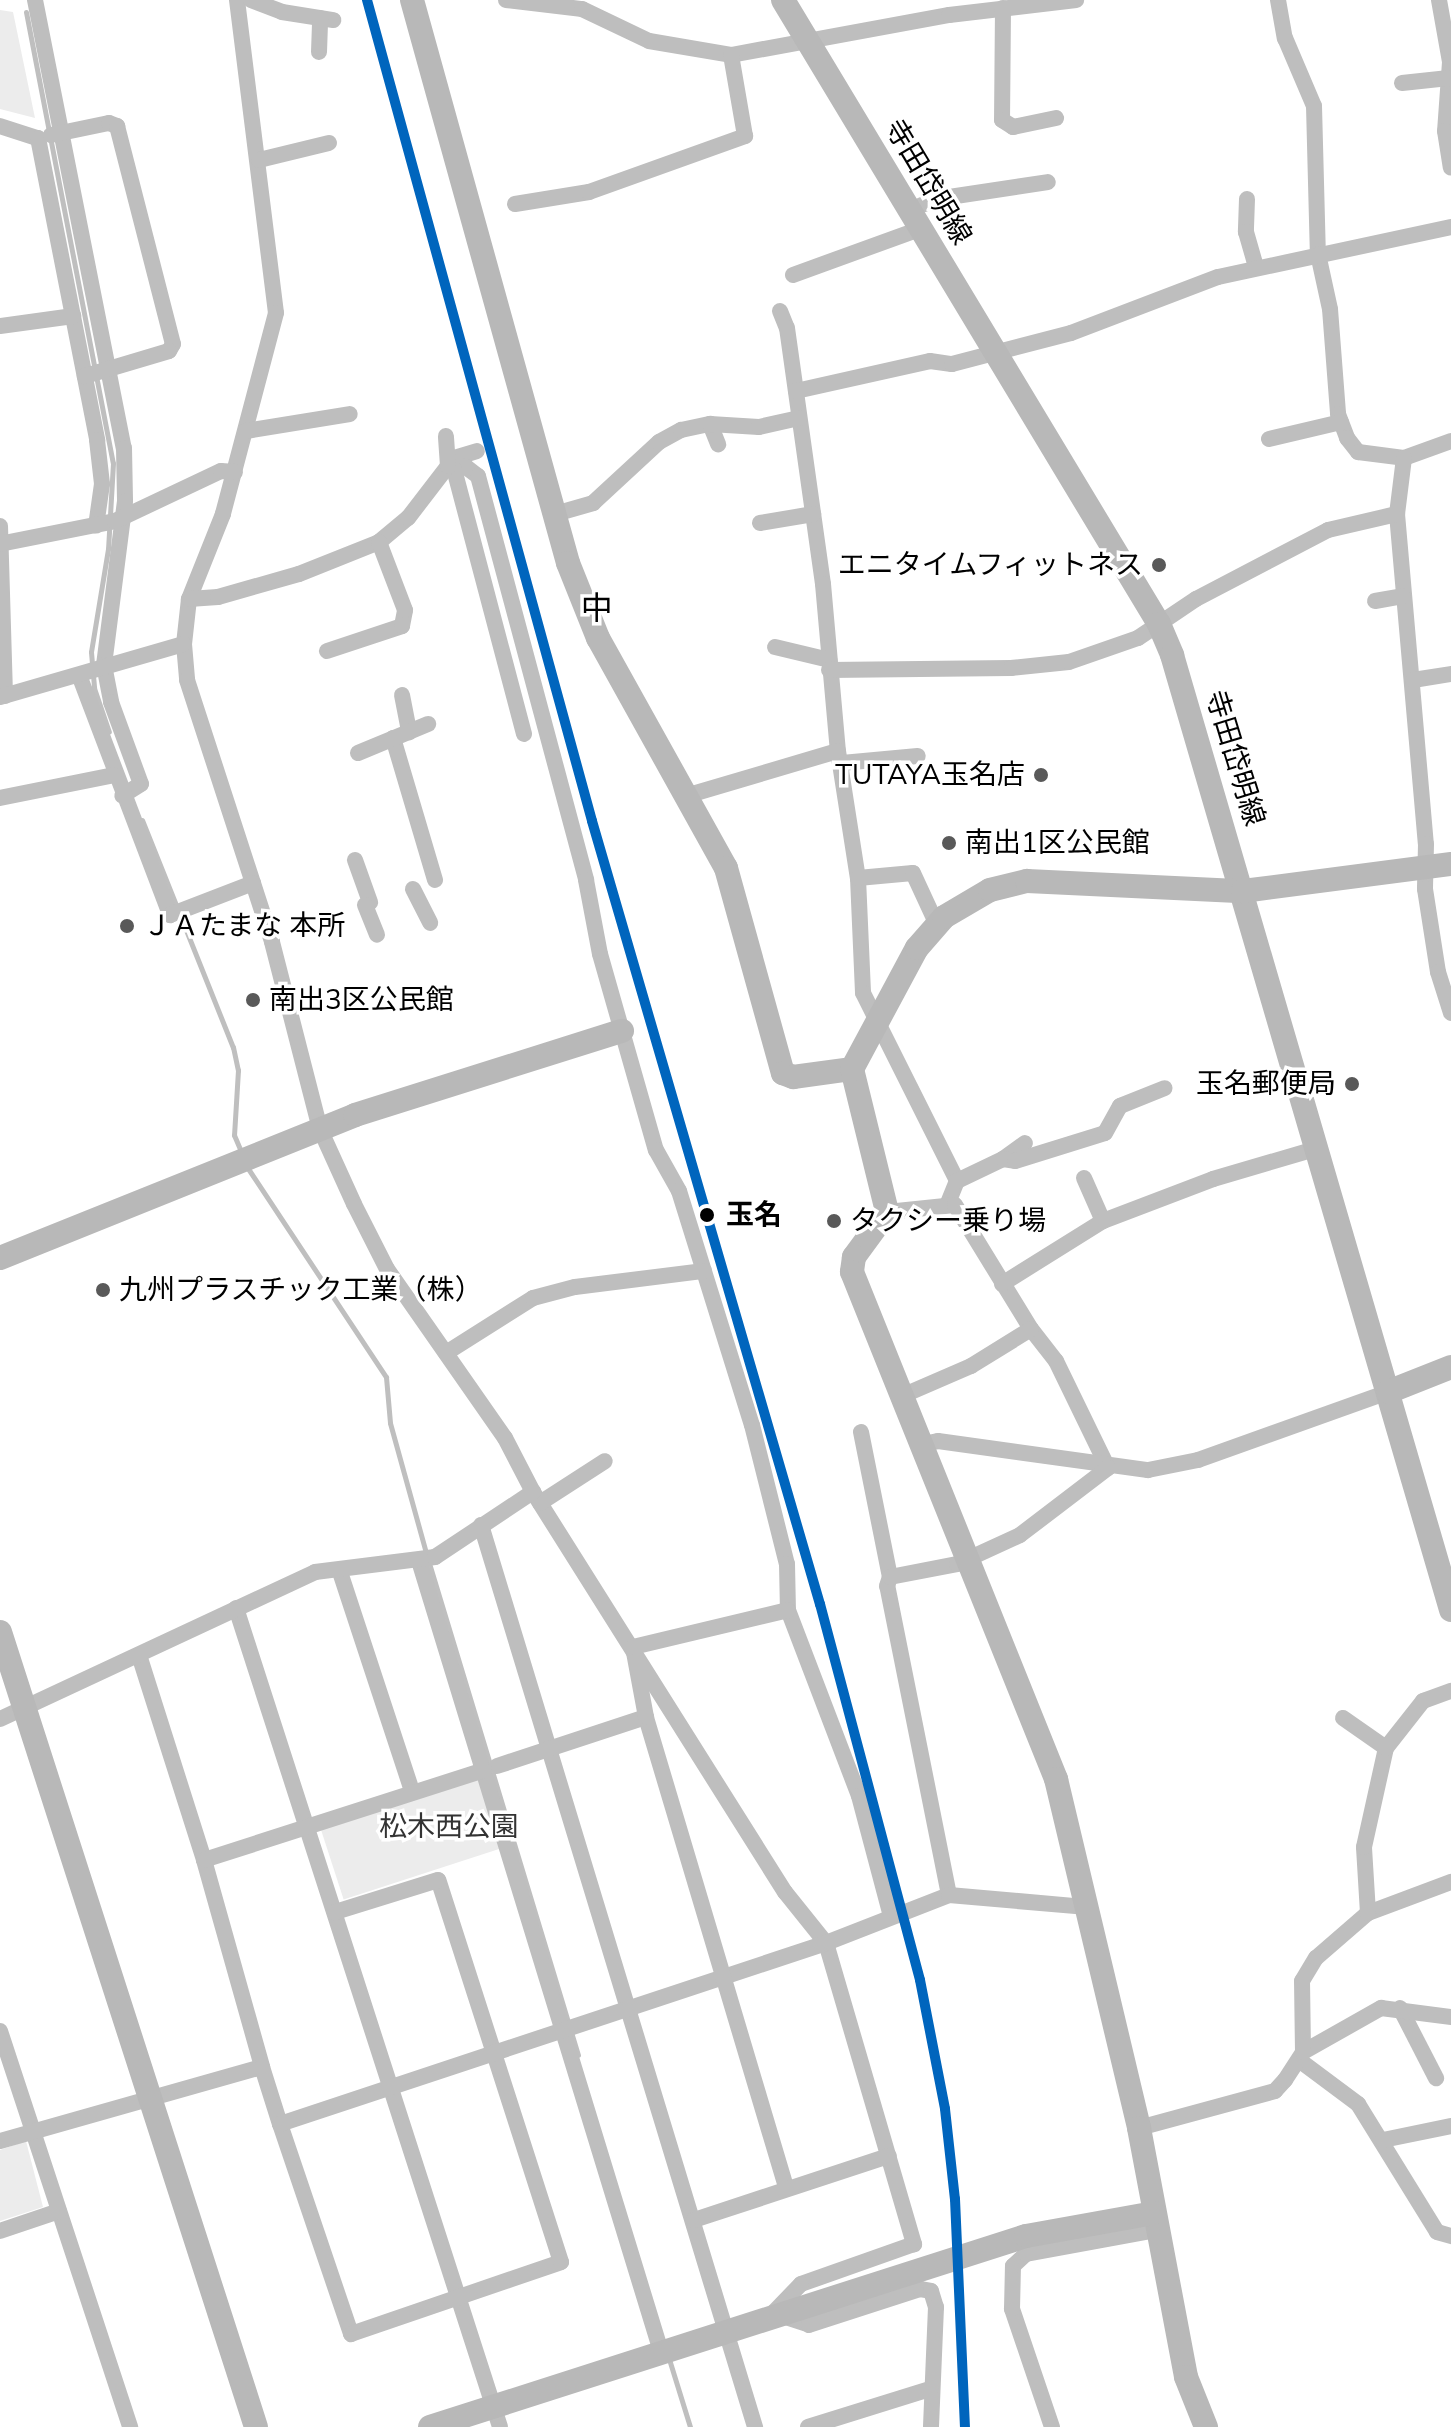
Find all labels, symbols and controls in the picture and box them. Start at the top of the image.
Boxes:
street label: 寺田岱明線 [878,113,978,251]
place label: エニタイムフィットネス [835,548,1143,582]
marker: エニタイムフィットネス [1150,556,1168,574]
district label: 中 [581,590,613,628]
street label: 寺田岱明線 [1198,686,1272,830]
place label: TUTAYA玉名店 [835,758,1025,792]
marker: TUTAYA玉名店 [1032,766,1050,784]
place label: 南出1区公民館 [965,826,1150,860]
marker: 南出1区公民館 [940,834,958,852]
place label: ＪＡたまな 本所 [143,909,346,943]
marker: ＪＡたまな 本所 [118,917,136,935]
place label: 南出3区公民館 [269,983,454,1017]
marker: 南出3区公民館 [244,991,262,1009]
place label: 玉名郵便局 [1196,1067,1336,1101]
marker: 玉名郵便局 [1343,1075,1361,1093]
place label: 玉名 [726,1198,782,1232]
marker: 玉名 [695,1203,719,1227]
place label: タクシー乗り場 [850,1204,1046,1238]
marker: タクシー乗り場 [825,1212,843,1230]
place label: 九州プラスチック工業（株） [119,1273,483,1307]
marker: 九州プラスチック工業（株） [94,1281,112,1299]
park label: 松木西公園 [379,1810,519,1844]

